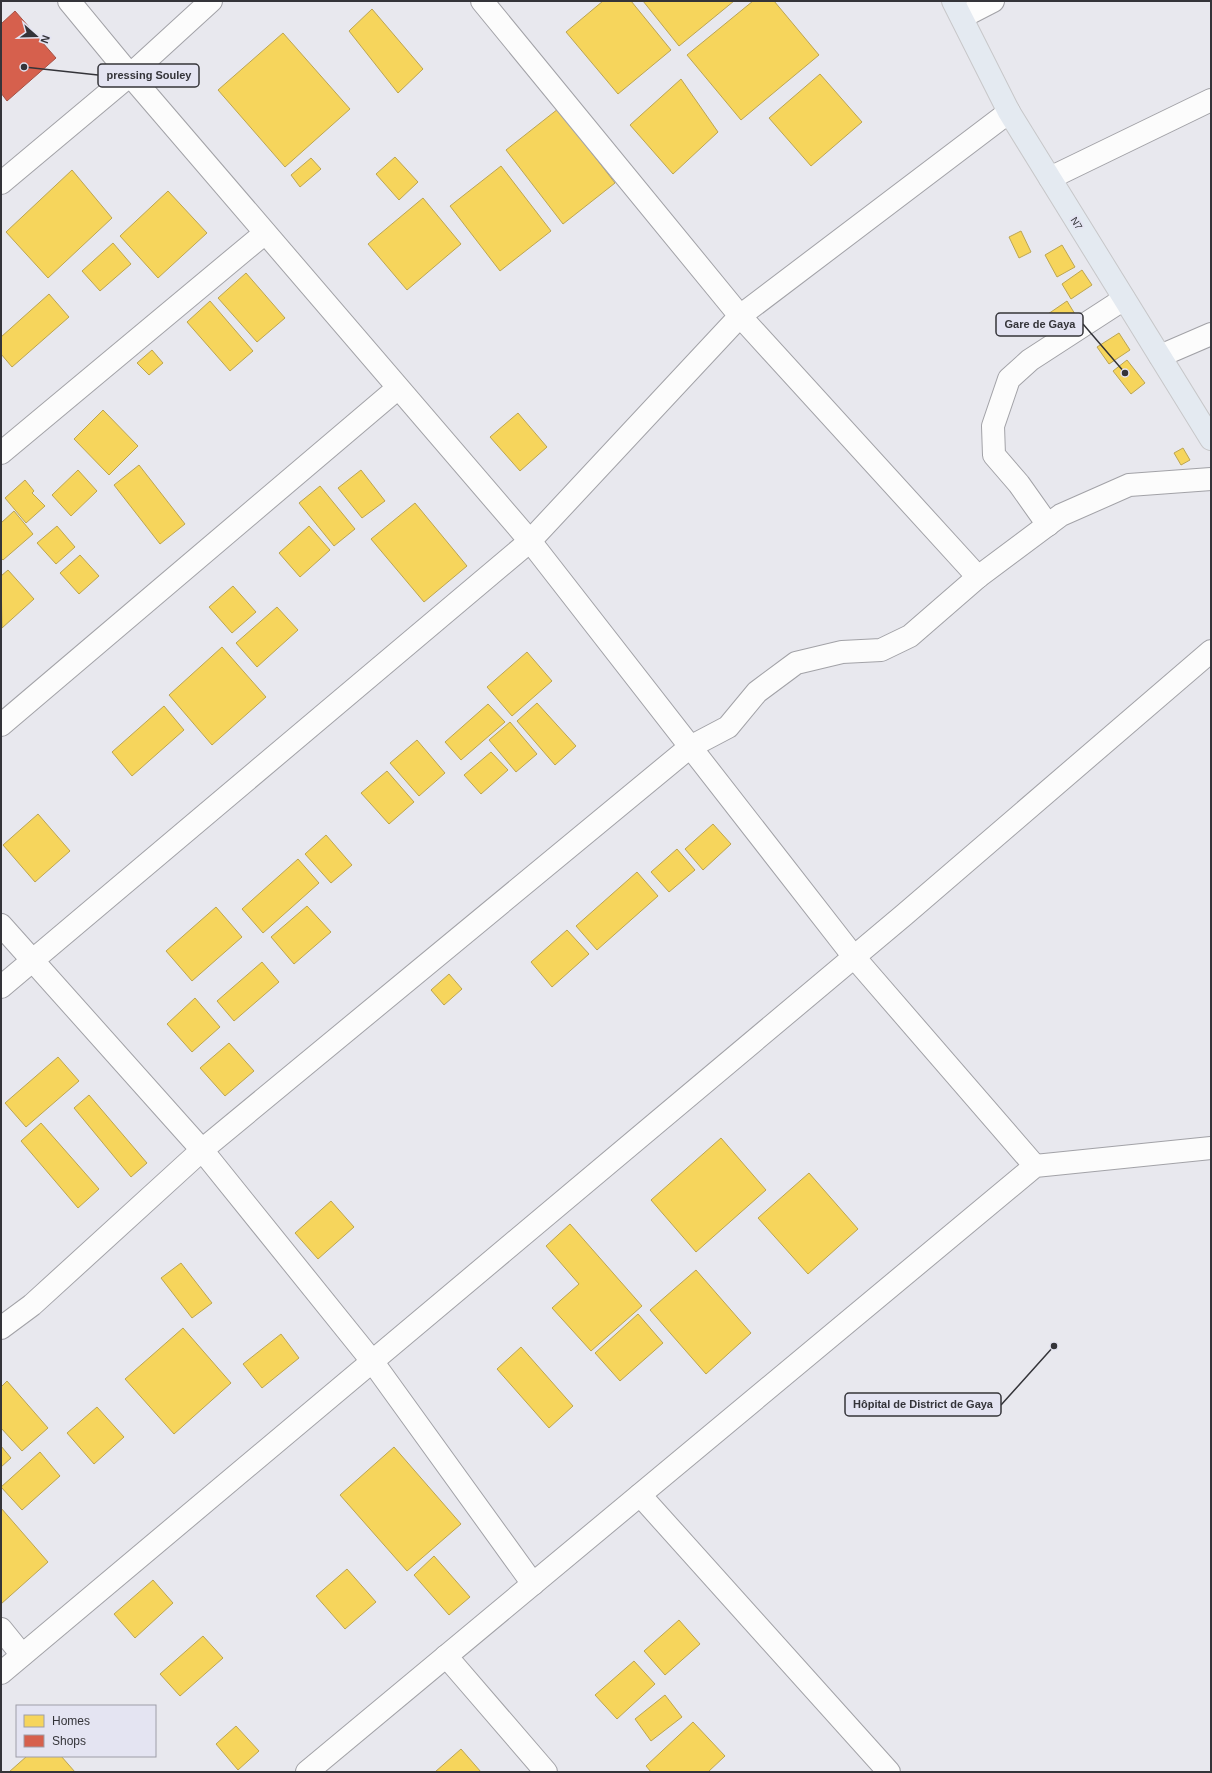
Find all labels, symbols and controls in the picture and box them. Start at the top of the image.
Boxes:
north arrow [16,16,56,56]
text: N [38,34,52,45]
callout: pressing Souley [98,64,199,87]
text: pressing Souley [107,69,192,81]
street label: N7 [1069,215,1085,232]
callout: Gare de Gaya [996,313,1083,336]
text: Gare de Gaya [1005,318,1076,330]
callout: Hôpital de District de Gaya [845,1393,1001,1416]
text: Hôpital de District de Gaya [853,1398,994,1410]
legend [16,1705,156,1757]
text: Homes [52,1714,90,1728]
text: Shops [52,1734,86,1748]

